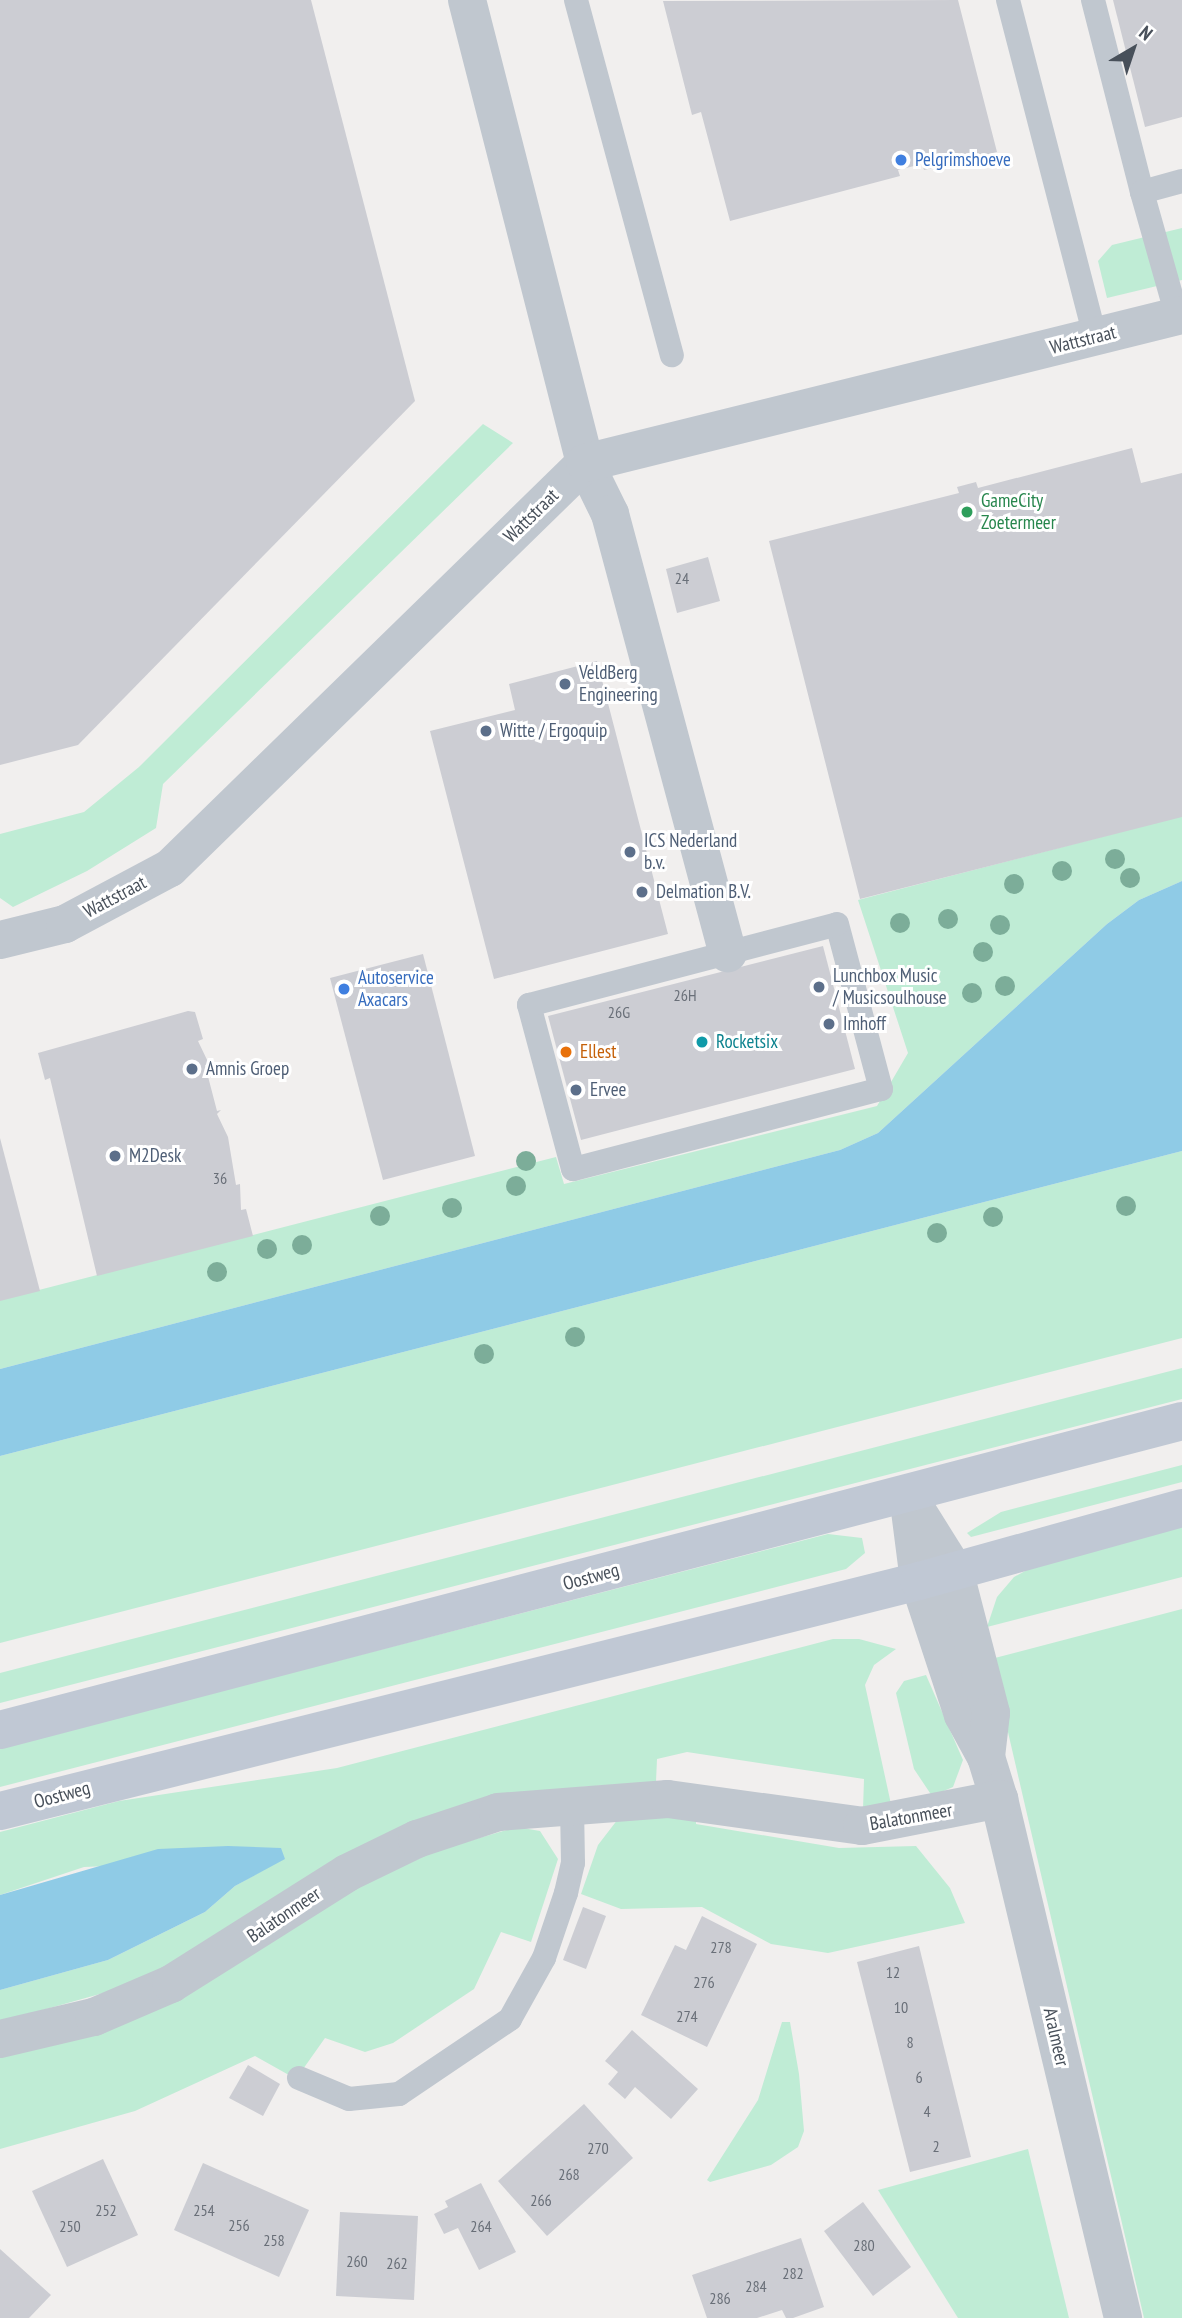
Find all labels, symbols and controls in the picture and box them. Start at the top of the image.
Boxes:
north arrow [1098,14,1168,84]
text: N [1135,20,1158,45]
place label: Pelgrimshoeve [915,149,1011,171]
marker: Pelgrimshoeve [893,152,909,168]
street label: Wattstraat [1048,321,1118,359]
street label: Wattstraat [499,484,563,548]
place label: GameCity Zoetermeer [981,490,1056,534]
marker: GameCity Zoetermeer [959,504,975,520]
house number: 24 [675,568,689,588]
place label: VeldBerg Engineering [579,662,658,706]
marker: VeldBerg Engineering [557,676,573,692]
place label: Witte / Ergoquip [500,720,607,742]
marker: Witte / Ergoquip [478,723,494,739]
place label: ICS Nederland b.v. [644,830,737,874]
marker: ICS Nederland b.v. [622,844,638,860]
street label: Wattstraat [80,871,150,923]
place label: Delmation B.V. [656,881,751,903]
marker: Delmation B.V. [634,884,650,900]
place label: Lunchbox Music / Musicsoulhouse [833,965,947,1009]
place label: Autoservice Axacars [358,967,434,1011]
marker: Lunchbox Music / Musicsoulhouse [811,979,827,995]
marker: Autoservice Axacars [336,981,352,997]
house number: 26H [674,985,696,1005]
house number: 26G [608,1002,630,1022]
place label: Imhoff [843,1013,886,1035]
marker: Imhoff [821,1016,837,1032]
place label: Rocketsix [716,1031,778,1053]
marker: Rocketsix [694,1034,710,1050]
place label: Ellest [580,1041,616,1063]
marker: Ellest [558,1044,574,1060]
place label: Amnis Groep [206,1058,289,1080]
marker: Amnis Groep [184,1061,200,1077]
place label: Ervee [590,1079,626,1101]
marker: Ervee [568,1082,584,1098]
place label: M2Desk [129,1145,181,1167]
marker: M2Desk [107,1148,123,1164]
house number: 36 [213,1168,227,1188]
street label: Oostweg [560,1559,622,1595]
street label: Oostweg [31,1777,93,1813]
street label: Balatonmeer [868,1799,954,1835]
street label: Balatonmeer [243,1882,325,1948]
house number: 278 [710,1937,732,1957]
house number: 12 [886,1962,900,1982]
house number: 276 [693,1972,715,1992]
house number: 10 [894,1997,908,2017]
house number: 274 [676,2006,698,2026]
street label: Aralmeer [1038,2006,1074,2068]
house number: 8 [906,2032,914,2052]
house number: 6 [915,2067,923,2087]
house number: 4 [923,2101,931,2121]
house number: 2 [932,2136,940,2156]
house number: 270 [587,2138,609,2158]
house number: 268 [558,2164,580,2184]
house number: 266 [530,2190,552,2210]
house number: 252 [95,2200,117,2220]
house number: 254 [193,2200,215,2220]
house number: 256 [228,2215,250,2235]
house number: 250 [59,2216,81,2236]
house number: 264 [470,2216,492,2236]
house number: 258 [263,2230,285,2250]
house number: 280 [853,2235,875,2255]
house number: 260 [346,2251,368,2271]
house number: 262 [386,2253,408,2273]
house number: 282 [782,2263,804,2283]
house number: 284 [745,2276,767,2296]
house number: 286 [709,2288,731,2308]

